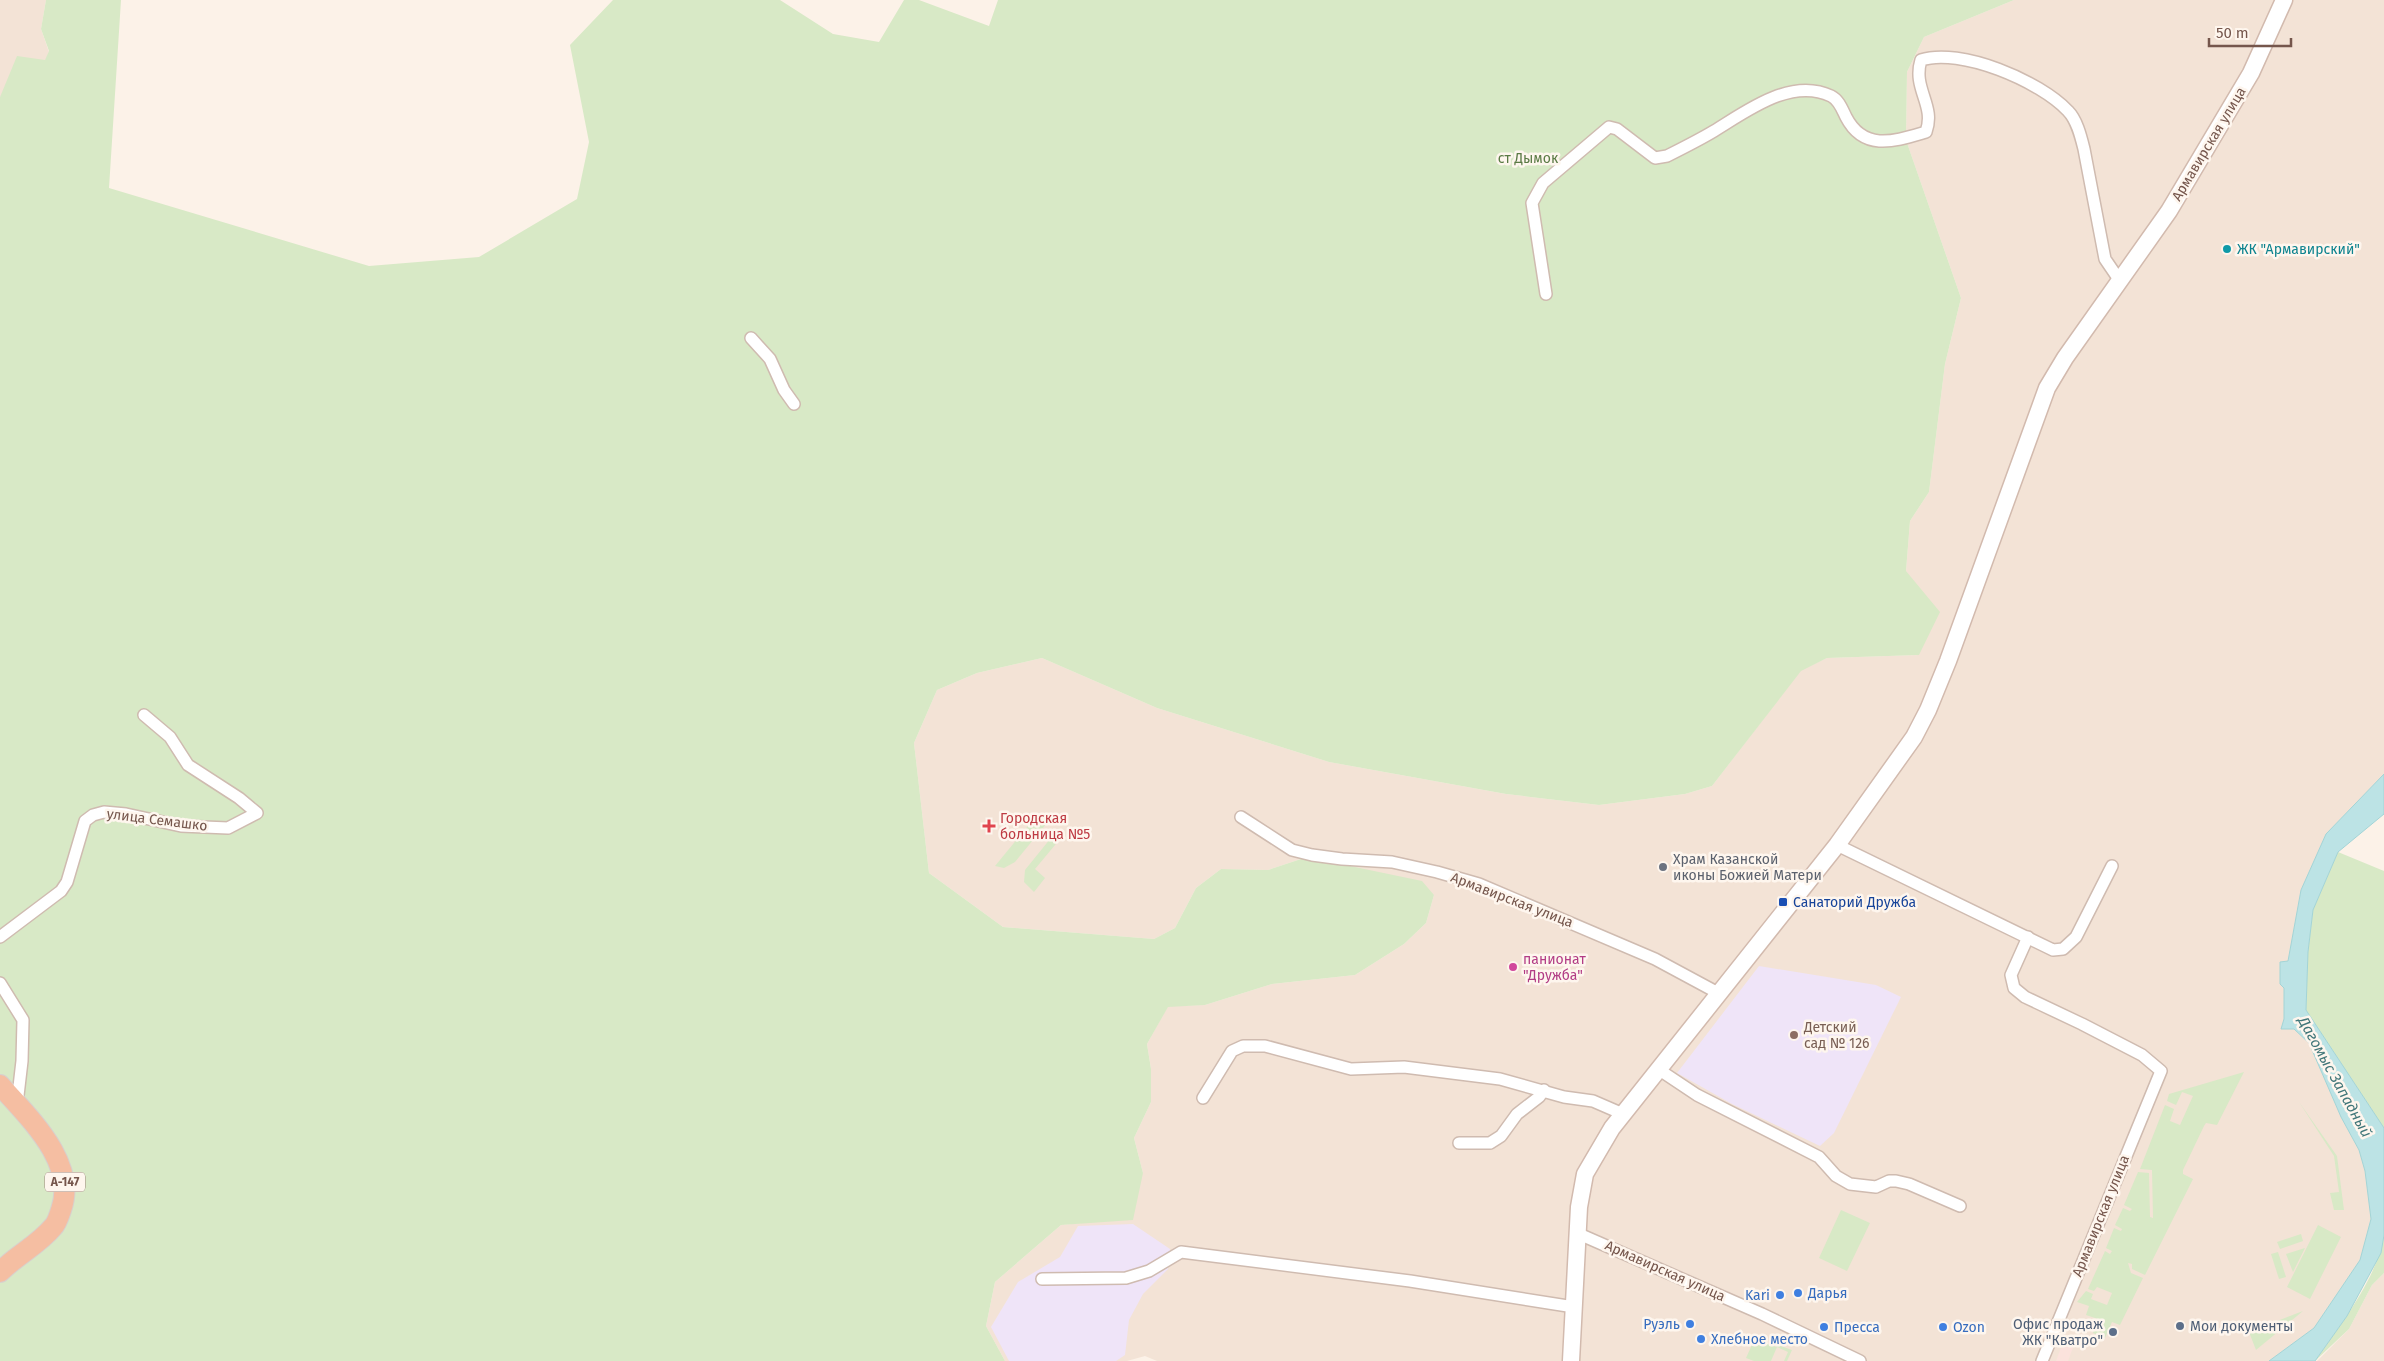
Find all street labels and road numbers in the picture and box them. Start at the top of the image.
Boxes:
street label: Армавирская улица [2168,84,2250,204]
street label: улица Семашко [106,805,208,835]
street label: Армавирская улица [1448,869,1576,931]
street label: Армавирская улица [2069,1153,2133,1279]
road number: А-147 [45,1172,85,1192]
street label: Армавирская улица [1602,1237,1728,1305]

